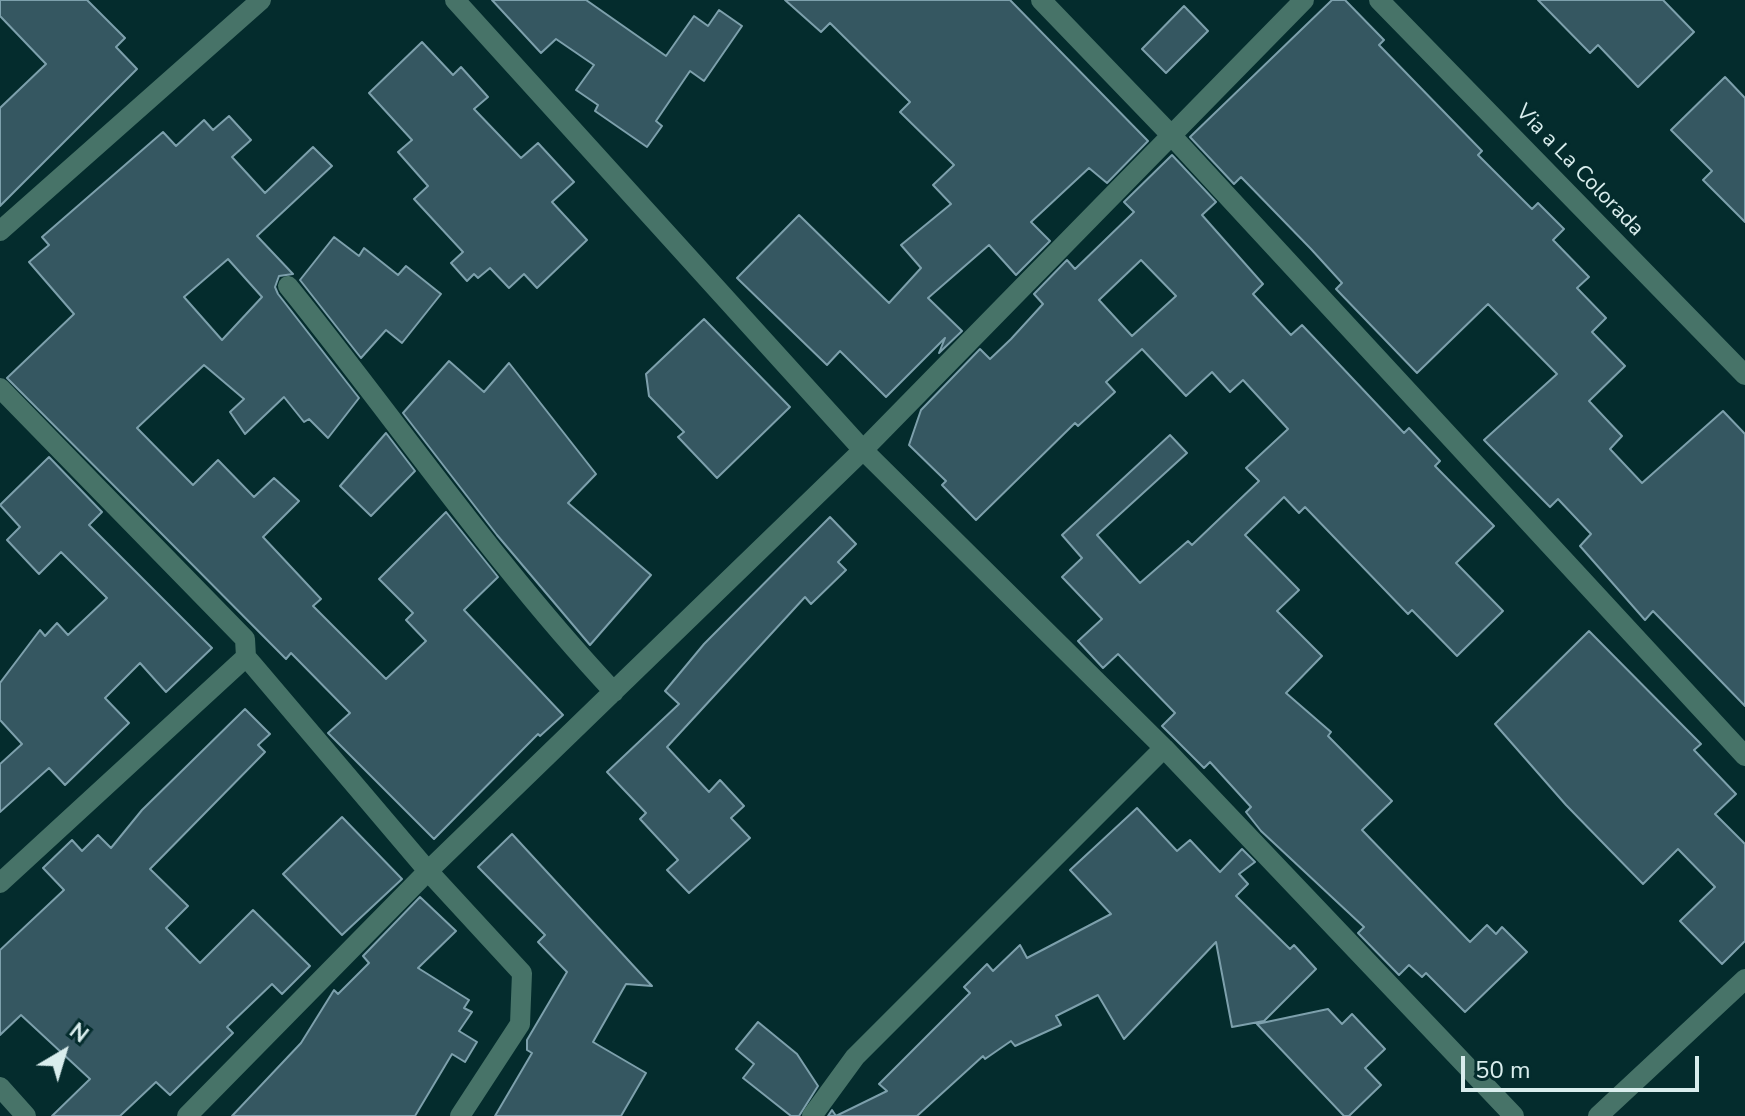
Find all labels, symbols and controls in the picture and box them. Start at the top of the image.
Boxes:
street label: Via a La Colorada [1509,100,1649,242]
north arrow [24,1012,104,1092]
text: N [63,1016,94,1050]
scale bar [1465,1040,1703,1090]
text: 50 m [1475,1054,1531,1086]

